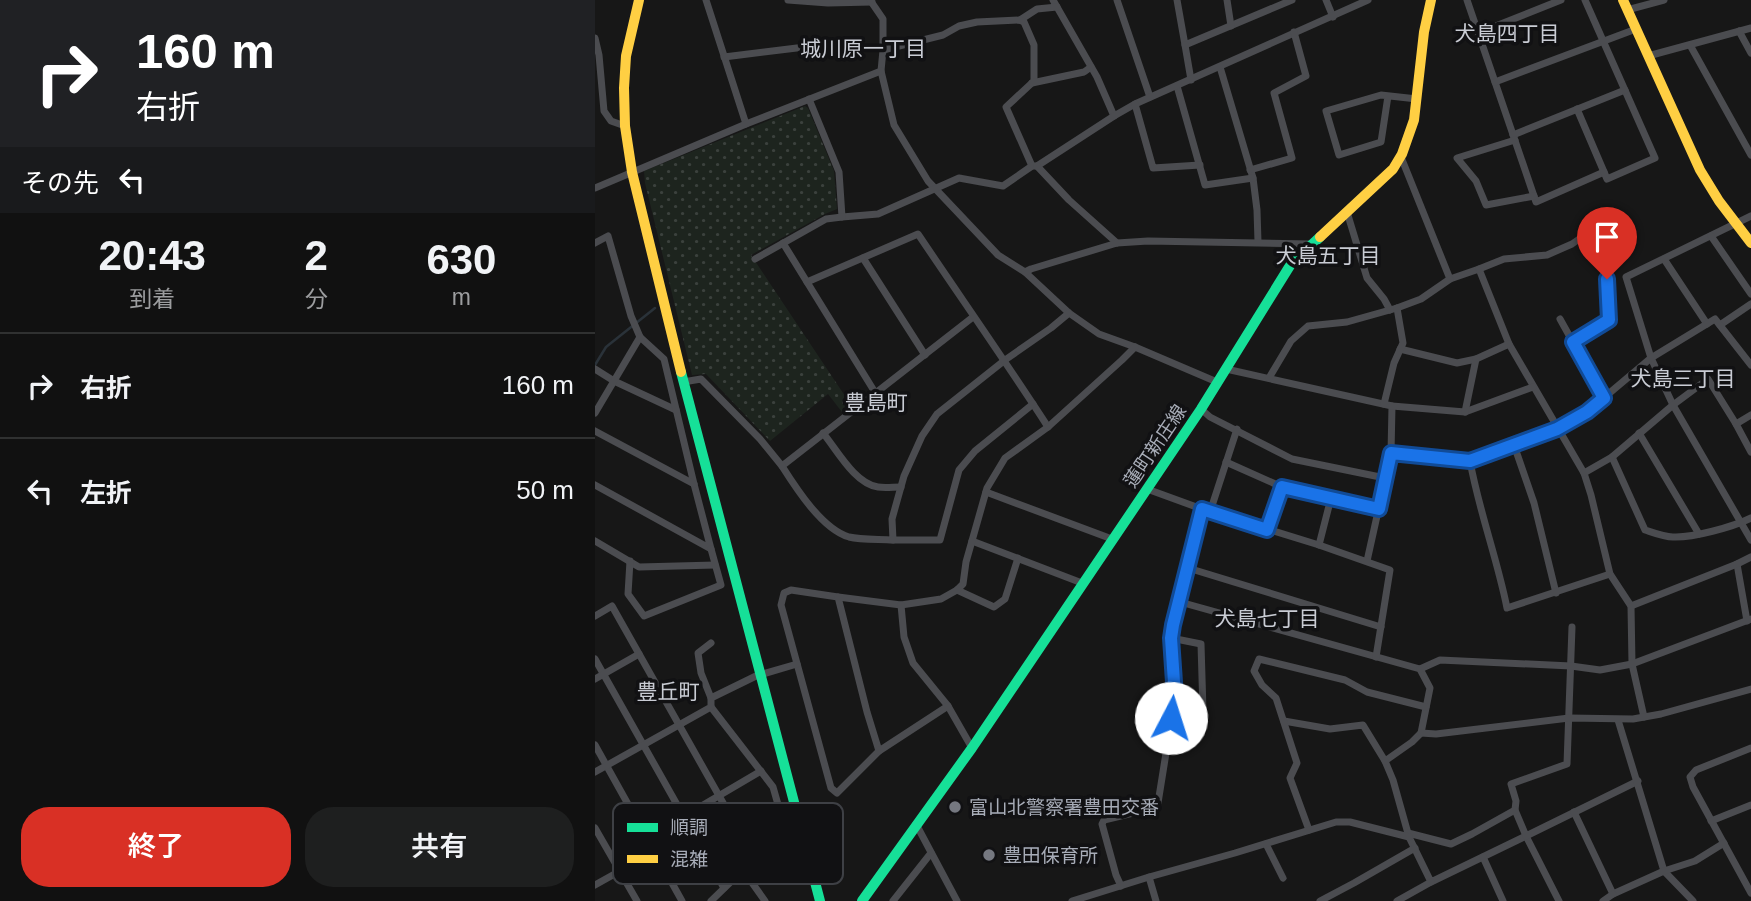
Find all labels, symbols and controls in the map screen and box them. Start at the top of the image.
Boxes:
district label: 犬島四丁目 [1455,22,1560,45]
text: 160 m [136,24,275,78]
icon: right [21,28,112,119]
district label: 城川原一丁目 [800,37,926,60]
text: 右折 [136,89,200,125]
icon: left [113,161,151,199]
text: その先 [21,168,99,198]
pin [1577,207,1637,279]
icon: arrive [1588,218,1626,256]
text: 20:43 [99,232,206,279]
text: 2 [304,232,328,279]
text: 630 [426,236,496,283]
district label: 犬島五丁目 [1276,244,1381,267]
text: m [452,284,471,310]
text: 到着 [129,286,175,312]
text: 分 [305,286,328,312]
icon: right [21,367,59,405]
district label: 犬島三丁目 [1631,367,1736,390]
text: 160 m [502,370,574,400]
text: 右折 [80,373,132,403]
district label: 豊島町 [845,391,908,414]
street label: 蓮町新庄線 [1120,401,1190,491]
icon: left [21,472,59,510]
text: 50 m [516,475,574,505]
text: 左折 [80,478,132,508]
district label: 犬島七丁目 [1215,607,1320,630]
district label: 豊丘町 [637,680,700,703]
position arrow [1134,681,1208,755]
place label: 富山北警察署豊田交番 [969,797,1159,818]
marker: 富山北警察署豊田交番 [947,799,963,815]
legend [613,803,843,884]
button: 終了 [21,807,291,887]
button: 共有 [305,807,574,887]
text: 順調 [670,817,708,838]
place label: 豊田保育所 [1003,845,1098,866]
marker: 豊田保育所 [981,847,997,863]
text: 混雑 [670,849,708,870]

